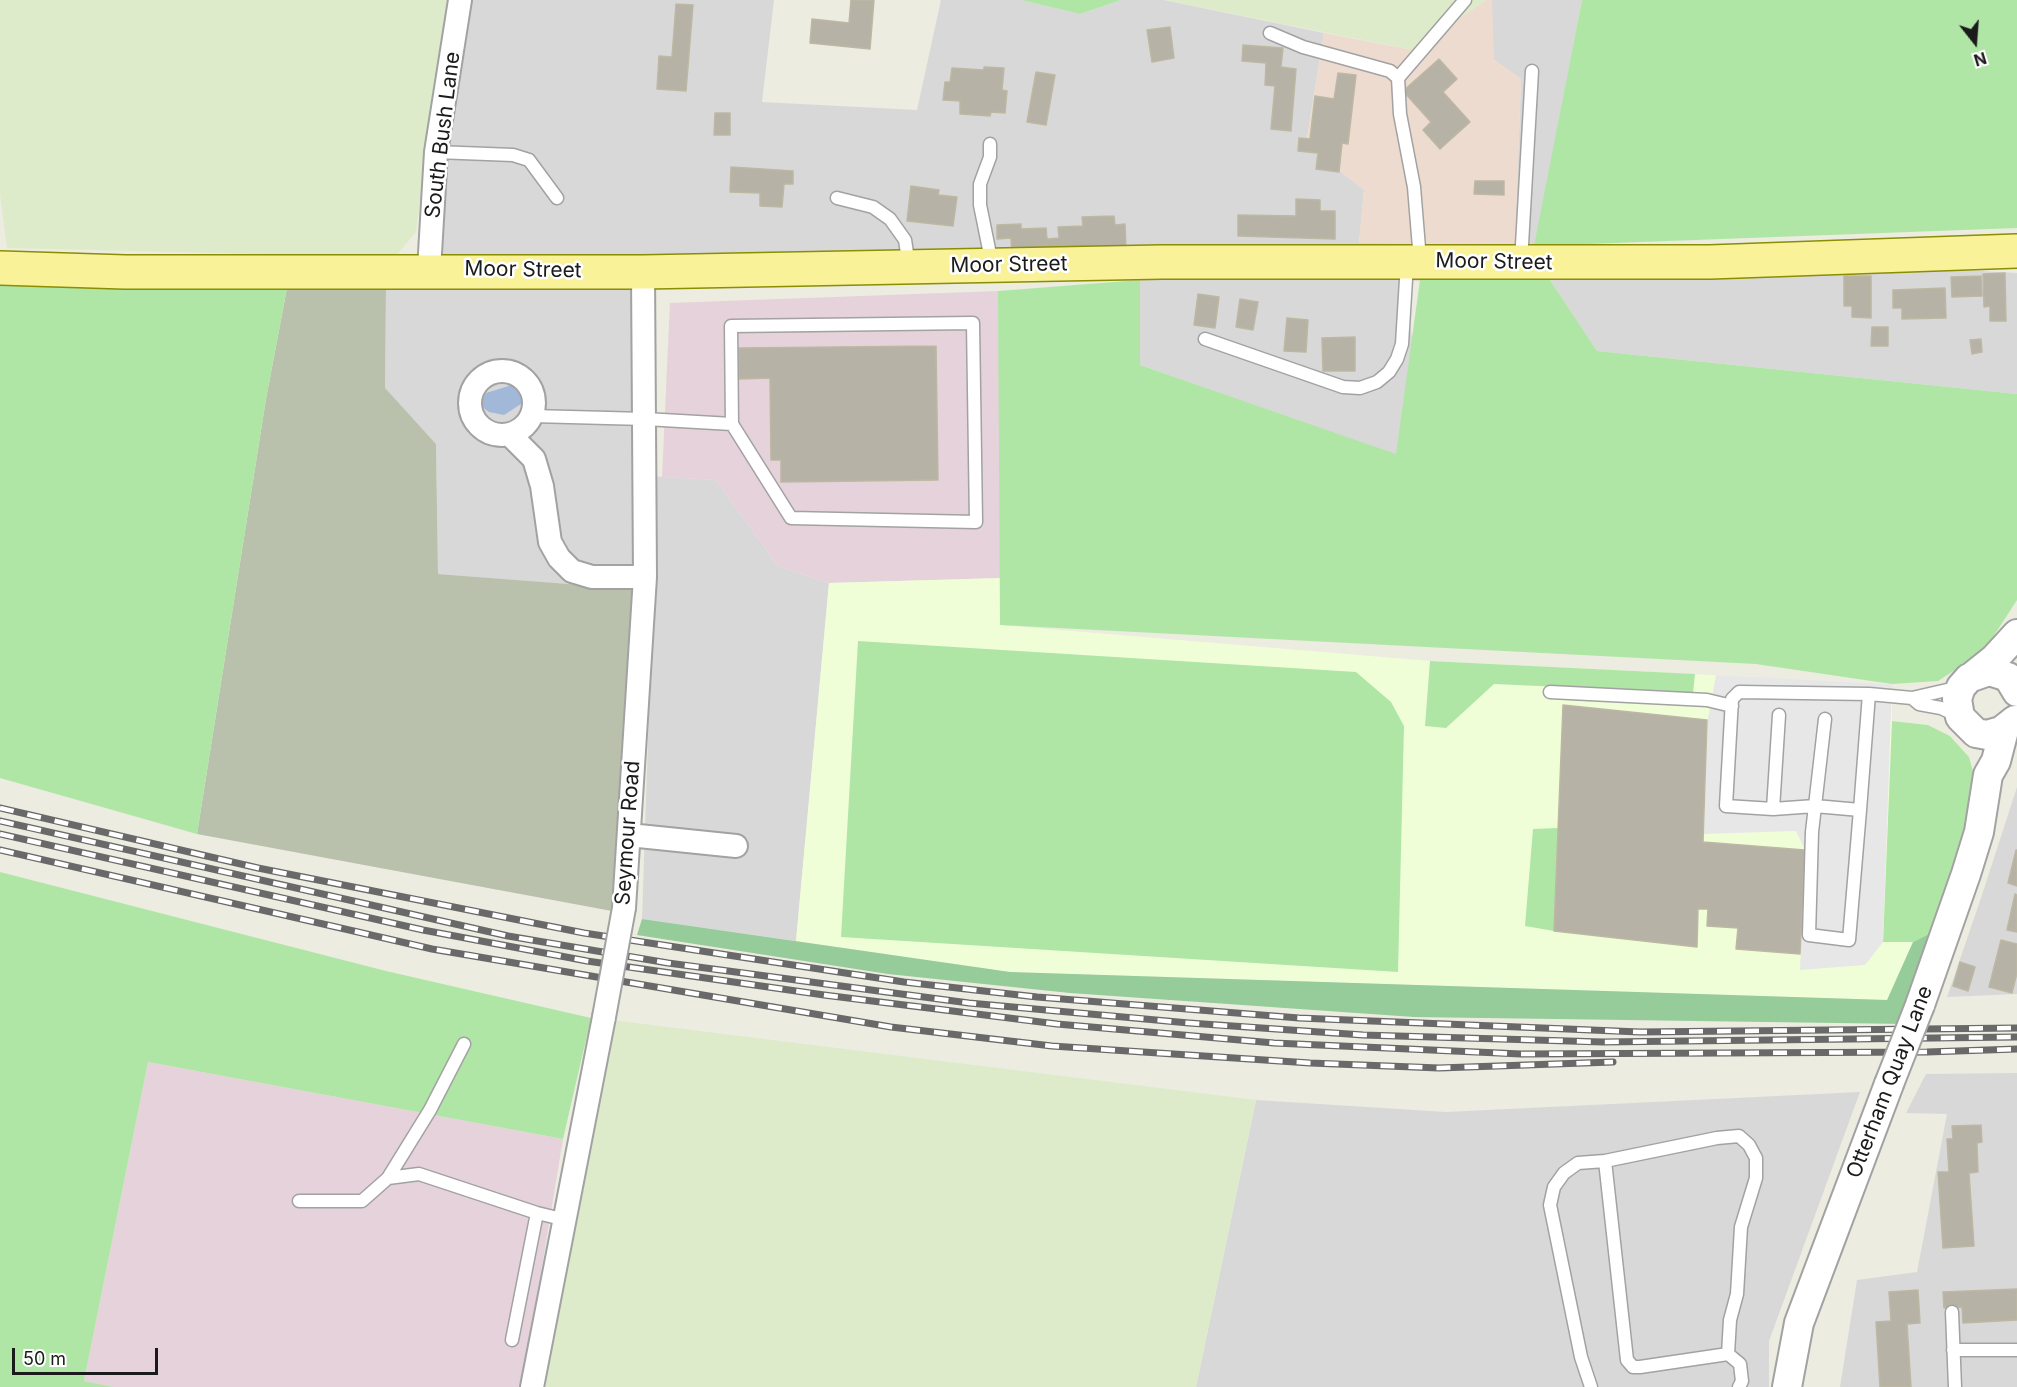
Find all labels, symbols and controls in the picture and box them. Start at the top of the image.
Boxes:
north arrow [1945,12,2005,72]
text: N [1972,48,1989,71]
street label: South Bush Lane [420,50,466,220]
street label: Moor Street [1435,248,1553,276]
street label: Moor Street [950,251,1068,279]
street label: Moor Street [464,256,582,284]
street label: Seymour Road [610,760,646,906]
street label: Otterham Quay Lane [1842,982,1938,1182]
scale bar [15,1336,160,1374]
text: 50 m [23,1348,66,1369]

